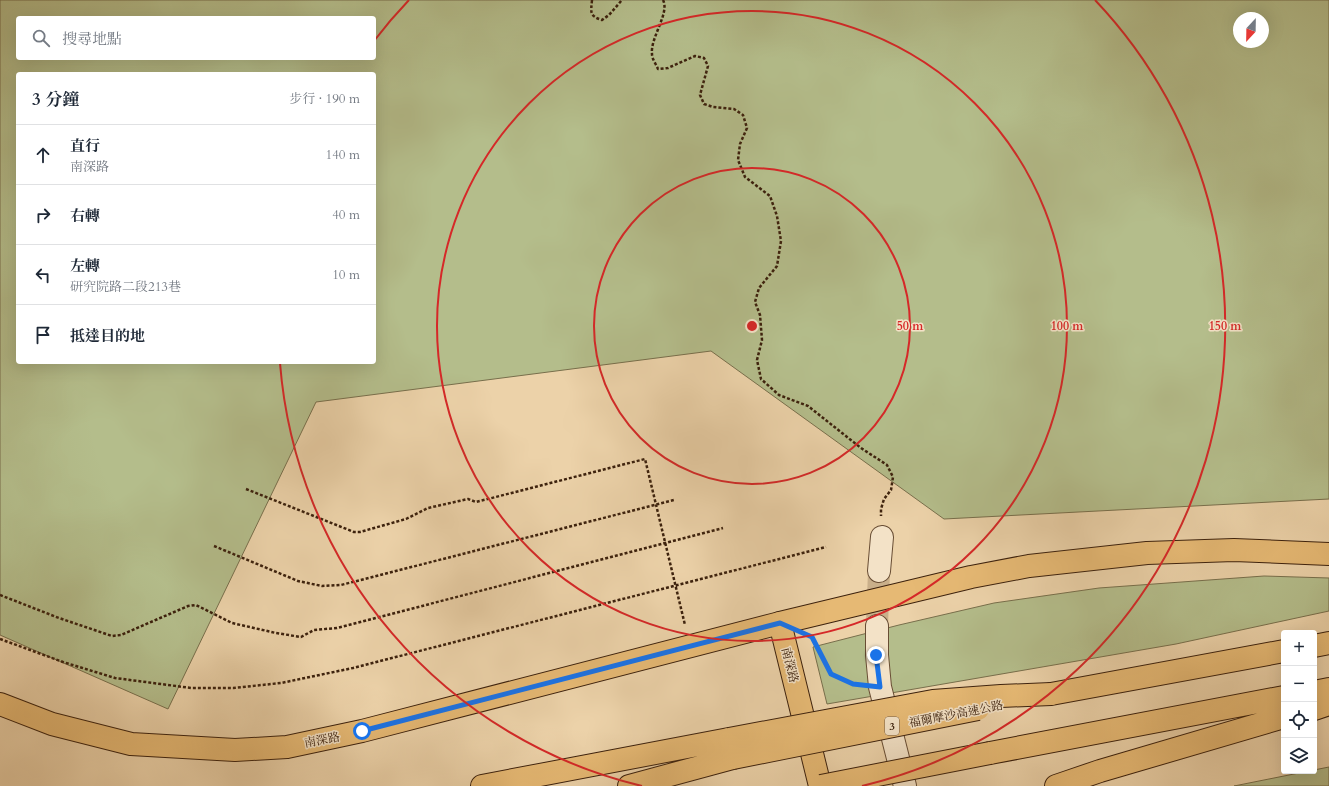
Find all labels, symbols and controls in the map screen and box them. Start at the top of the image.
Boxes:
north arrow [1233,12,1269,48]
search box [16,16,376,60]
icon: search [30,27,52,49]
text: 搜尋地點 [62,29,122,49]
text: 3 分鐘 [32,88,79,111]
text: 步行 · 190 m [289,90,360,108]
text: 直行 [70,136,100,156]
icon: ahead [32,144,54,166]
text: 140 m [326,146,360,164]
text: 南深路 [70,158,109,176]
icon: right [32,204,54,226]
text: 右轉 [70,206,100,226]
text: 40 m [332,206,360,224]
text: 左轉 [70,256,100,276]
icon: left [32,264,54,286]
text: 10 m [332,266,360,284]
text: 研究院路二段213巷 [70,278,181,296]
text: 50 m [897,318,924,334]
text: 100 m [1051,318,1084,334]
text: 150 m [1209,318,1242,334]
centre of rings [745,319,759,333]
icon: arrive [32,324,54,346]
text: 抵達目的地 [70,326,145,346]
map controls [1281,630,1317,774]
button: + [1281,630,1317,666]
street label: 南深路 [778,646,802,684]
route end [867,646,885,664]
button: − [1281,666,1317,702]
street label: 福爾摩沙高速公路 [907,697,1005,731]
button: locate [1281,702,1317,738]
road number: 3 [885,717,899,735]
route start [353,722,371,740]
street label: 南深路 [303,729,341,751]
button: layers [1281,738,1317,774]

